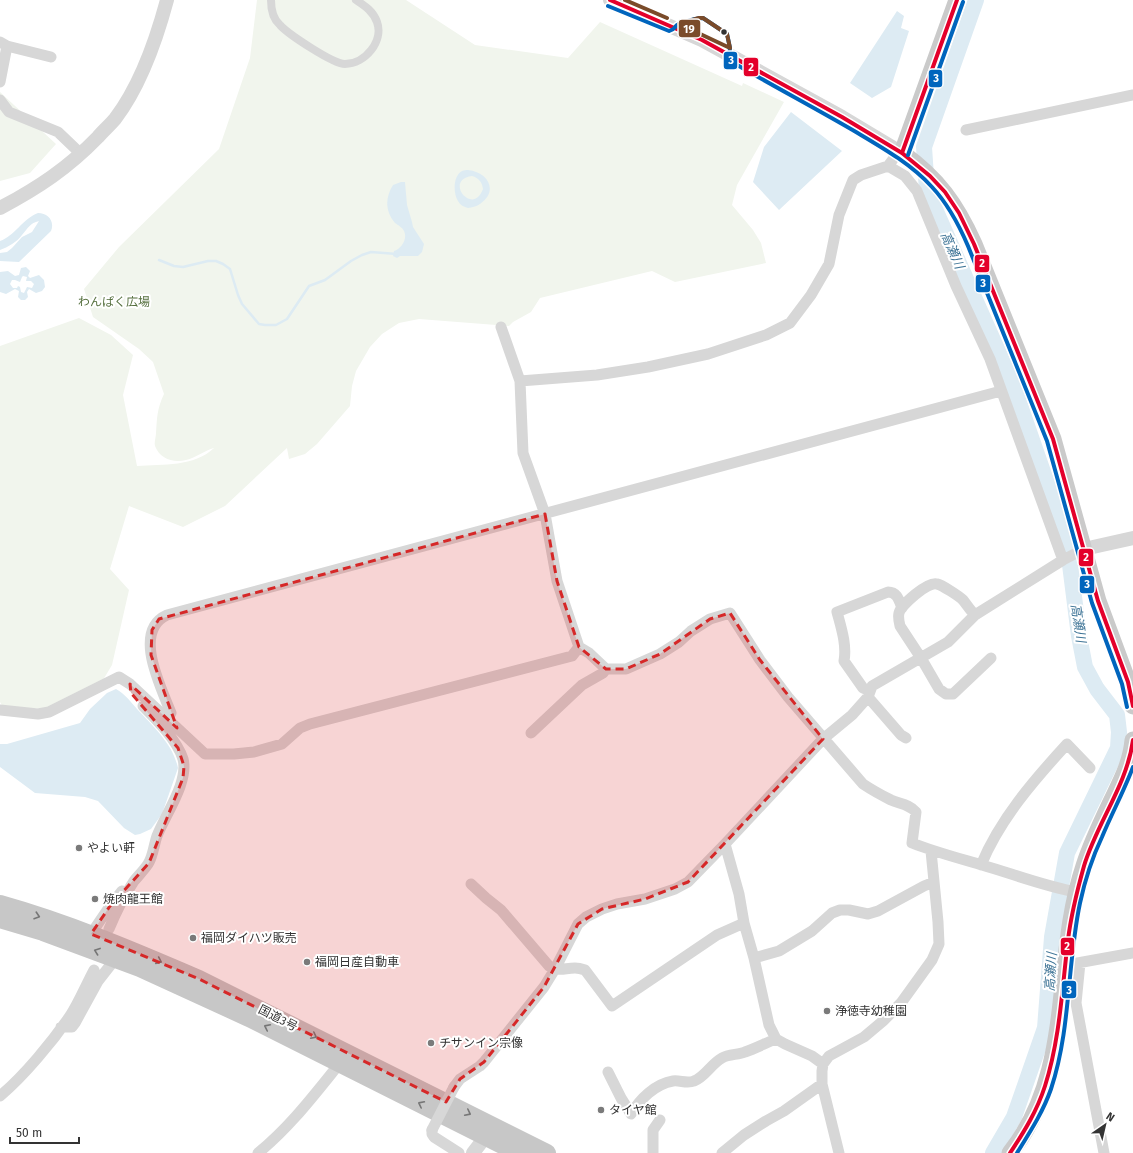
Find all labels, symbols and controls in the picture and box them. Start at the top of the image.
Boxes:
line badge: 19 [678,19,701,38]
text: 19 [683,23,695,36]
unlabelled marker [719,27,729,37]
line badge: 3 [723,51,738,70]
text: 3 [727,54,734,67]
line badge: 2 [743,57,759,77]
text: 2 [748,61,754,74]
line badge: 3 [928,69,943,88]
text: 3 [932,72,939,85]
water label: 高瀬川 [938,229,968,273]
line badge: 2 [974,254,990,273]
text: 2 [979,257,985,270]
line badge: 3 [975,274,991,293]
text: 3 [979,277,986,290]
park label: わんぱく広場 [78,295,150,309]
line badge: 2 [1078,548,1094,567]
text: 2 [1083,551,1089,564]
line badge: 3 [1079,575,1095,594]
text: 3 [1083,578,1090,591]
water label: 高瀬川 [1068,603,1089,645]
place label: やよい軒 [87,841,135,855]
marker: やよい軒 [74,843,84,853]
place label: 焼肉龍王館 [103,892,163,906]
marker: 焼肉龍王館 [90,894,100,904]
one-way arrow [33,911,40,919]
place label: 福岡ダイハツ販売 [201,931,297,945]
marker: 福岡ダイハツ販売 [188,933,198,943]
line badge: 2 [1060,937,1075,956]
text: 2 [1064,940,1070,953]
one-way arrow [94,948,101,956]
water label: 高瀬川 [1042,950,1059,992]
place label: 福岡日産自動車 [315,955,399,969]
one-way arrow [155,957,162,965]
marker: 福岡日産自動車 [302,957,312,967]
line badge: 3 [1061,980,1077,999]
text: 3 [1065,984,1072,997]
street label: 国道3号 [256,1002,300,1034]
place label: 浄徳寺幼稚園 [835,1004,907,1018]
marker: 浄徳寺幼稚園 [822,1006,832,1016]
one-way arrow [264,1024,271,1032]
one-way arrow [310,1031,317,1039]
place label: チサンイン宗像 [439,1036,523,1050]
marker: チサンイン宗像 [426,1038,436,1048]
one-way arrow [418,1101,425,1109]
place label: タイヤ館 [609,1103,657,1117]
marker: タイヤ館 [596,1105,606,1115]
north arrow [1085,1105,1125,1145]
one-way arrow [463,1108,471,1116]
text: N [1104,1110,1117,1125]
scale bar [10,1119,79,1145]
text: 50 m [16,1126,42,1140]

